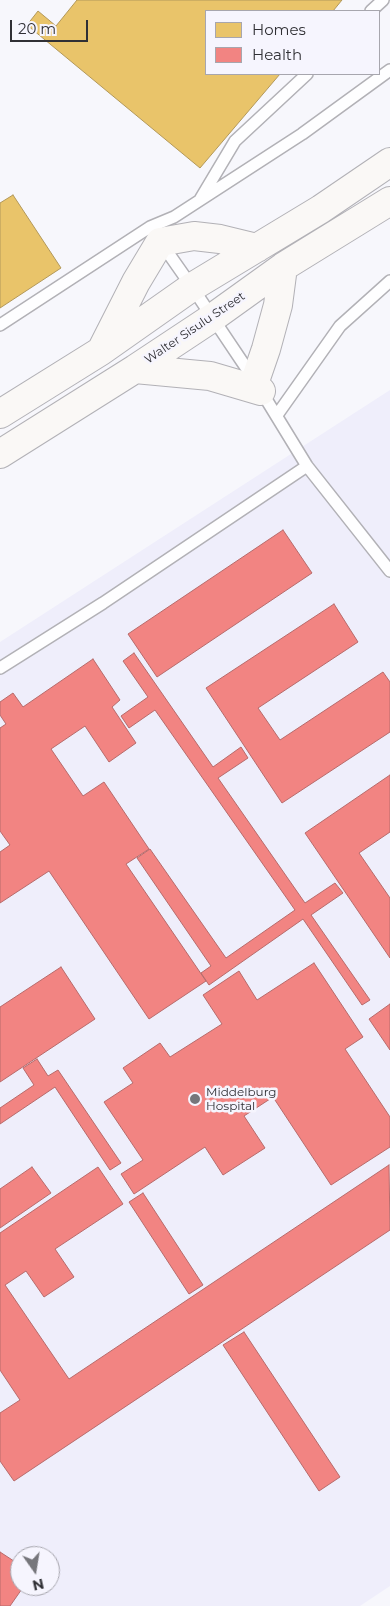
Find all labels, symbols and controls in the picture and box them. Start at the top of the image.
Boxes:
scale bar [12,10,90,42]
legend [205,10,380,75]
text: 20 m [18,19,56,38]
text: Homes [252,20,306,39]
text: Health [252,45,302,64]
street label: Walter Sisulu Street [142,289,248,367]
place label: Middelburg Hospital [206,1085,277,1113]
marker: Middelburg Hospital [188,1092,202,1106]
north arrow [10,1546,60,1596]
text: N [31,1575,46,1595]

